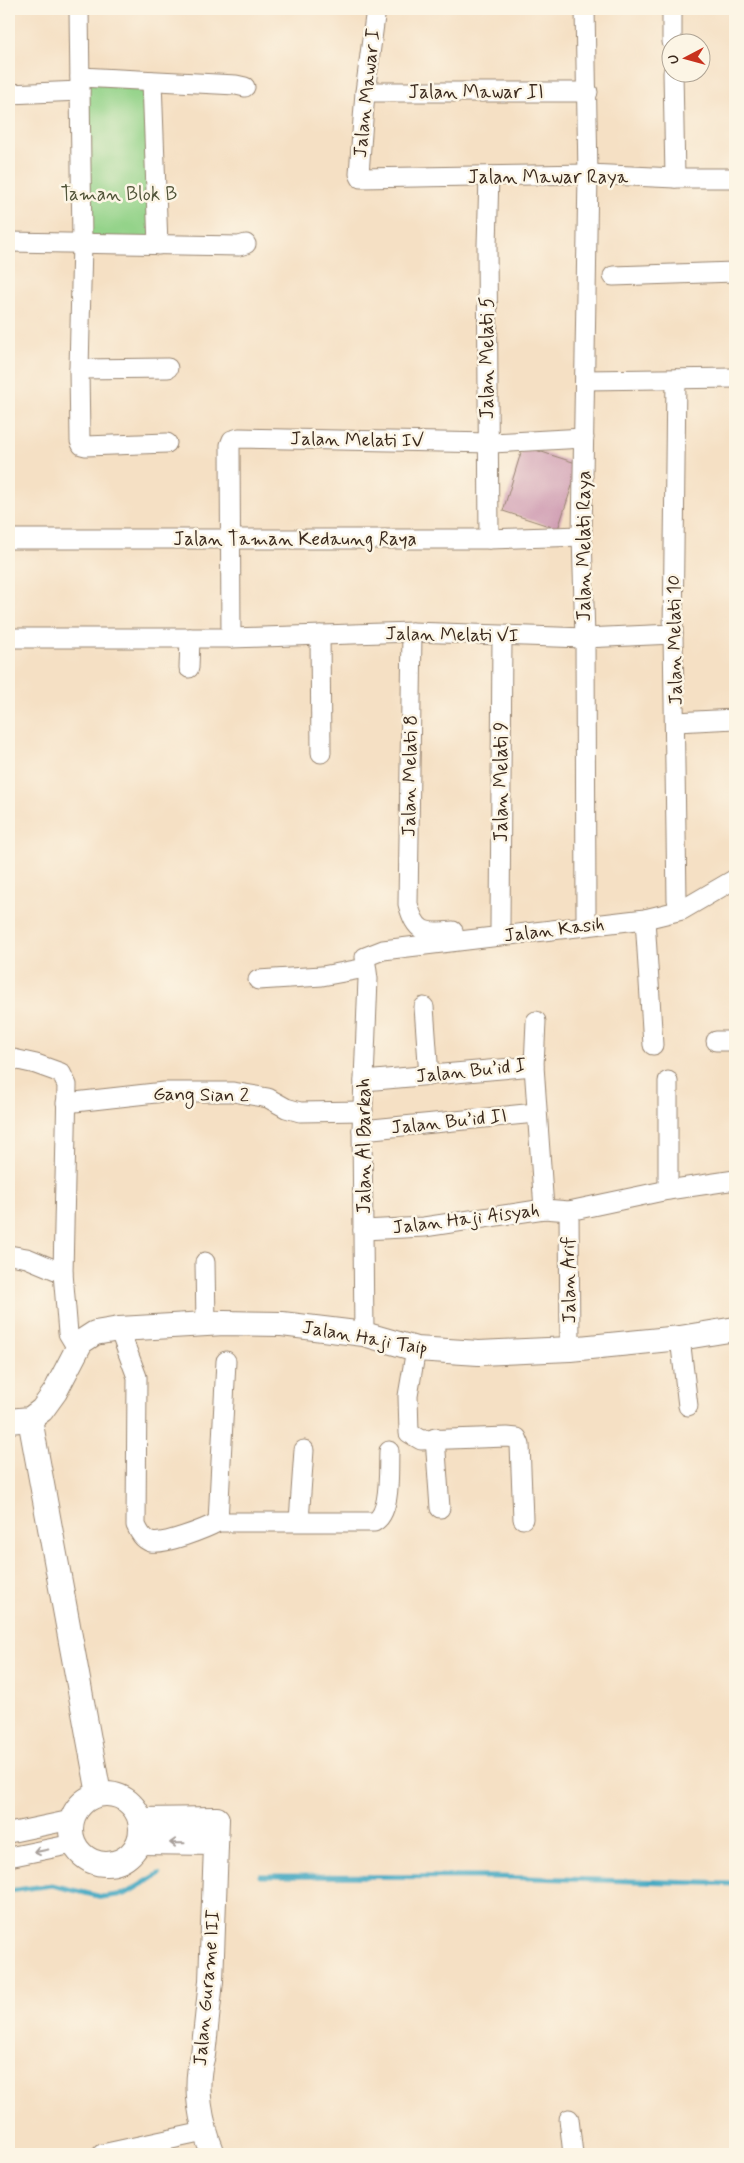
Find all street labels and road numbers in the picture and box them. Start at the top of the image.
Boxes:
street label: Jalan Mawar I [348,27,386,159]
street label: Jalan Mawar II [408,80,544,105]
street label: Jalan Mawar Raya [468,165,629,190]
street label: Jalan Melati 5 [475,297,500,419]
street label: Jalan Melati IV [290,426,424,454]
street label: Jalan Melati Raya [572,470,597,622]
street label: Jalan Taman Kedaung Raya [173,527,417,553]
street label: Jalan Melati 10 [661,574,689,706]
street label: Jalan Melati VI [385,621,519,649]
street label: Jalan Melati 8 [396,715,424,837]
street label: Jalan Melati 9 [489,722,514,842]
street label: Jalan Kasih [502,911,606,949]
street label: Jalan Bu’id I [415,1053,527,1089]
street label: Jalan Al Barkah [352,1078,377,1214]
street label: Gang Sian 2 [153,1082,249,1110]
street label: Jalan Bu’id II [390,1103,508,1141]
street label: Jalan Haji Aisyah [391,1198,541,1241]
street label: Jalan Arif [556,1236,582,1324]
street label: Jalan Haji Taip [300,1315,430,1362]
street label: Jalan Gurame III [188,1909,226,2067]

